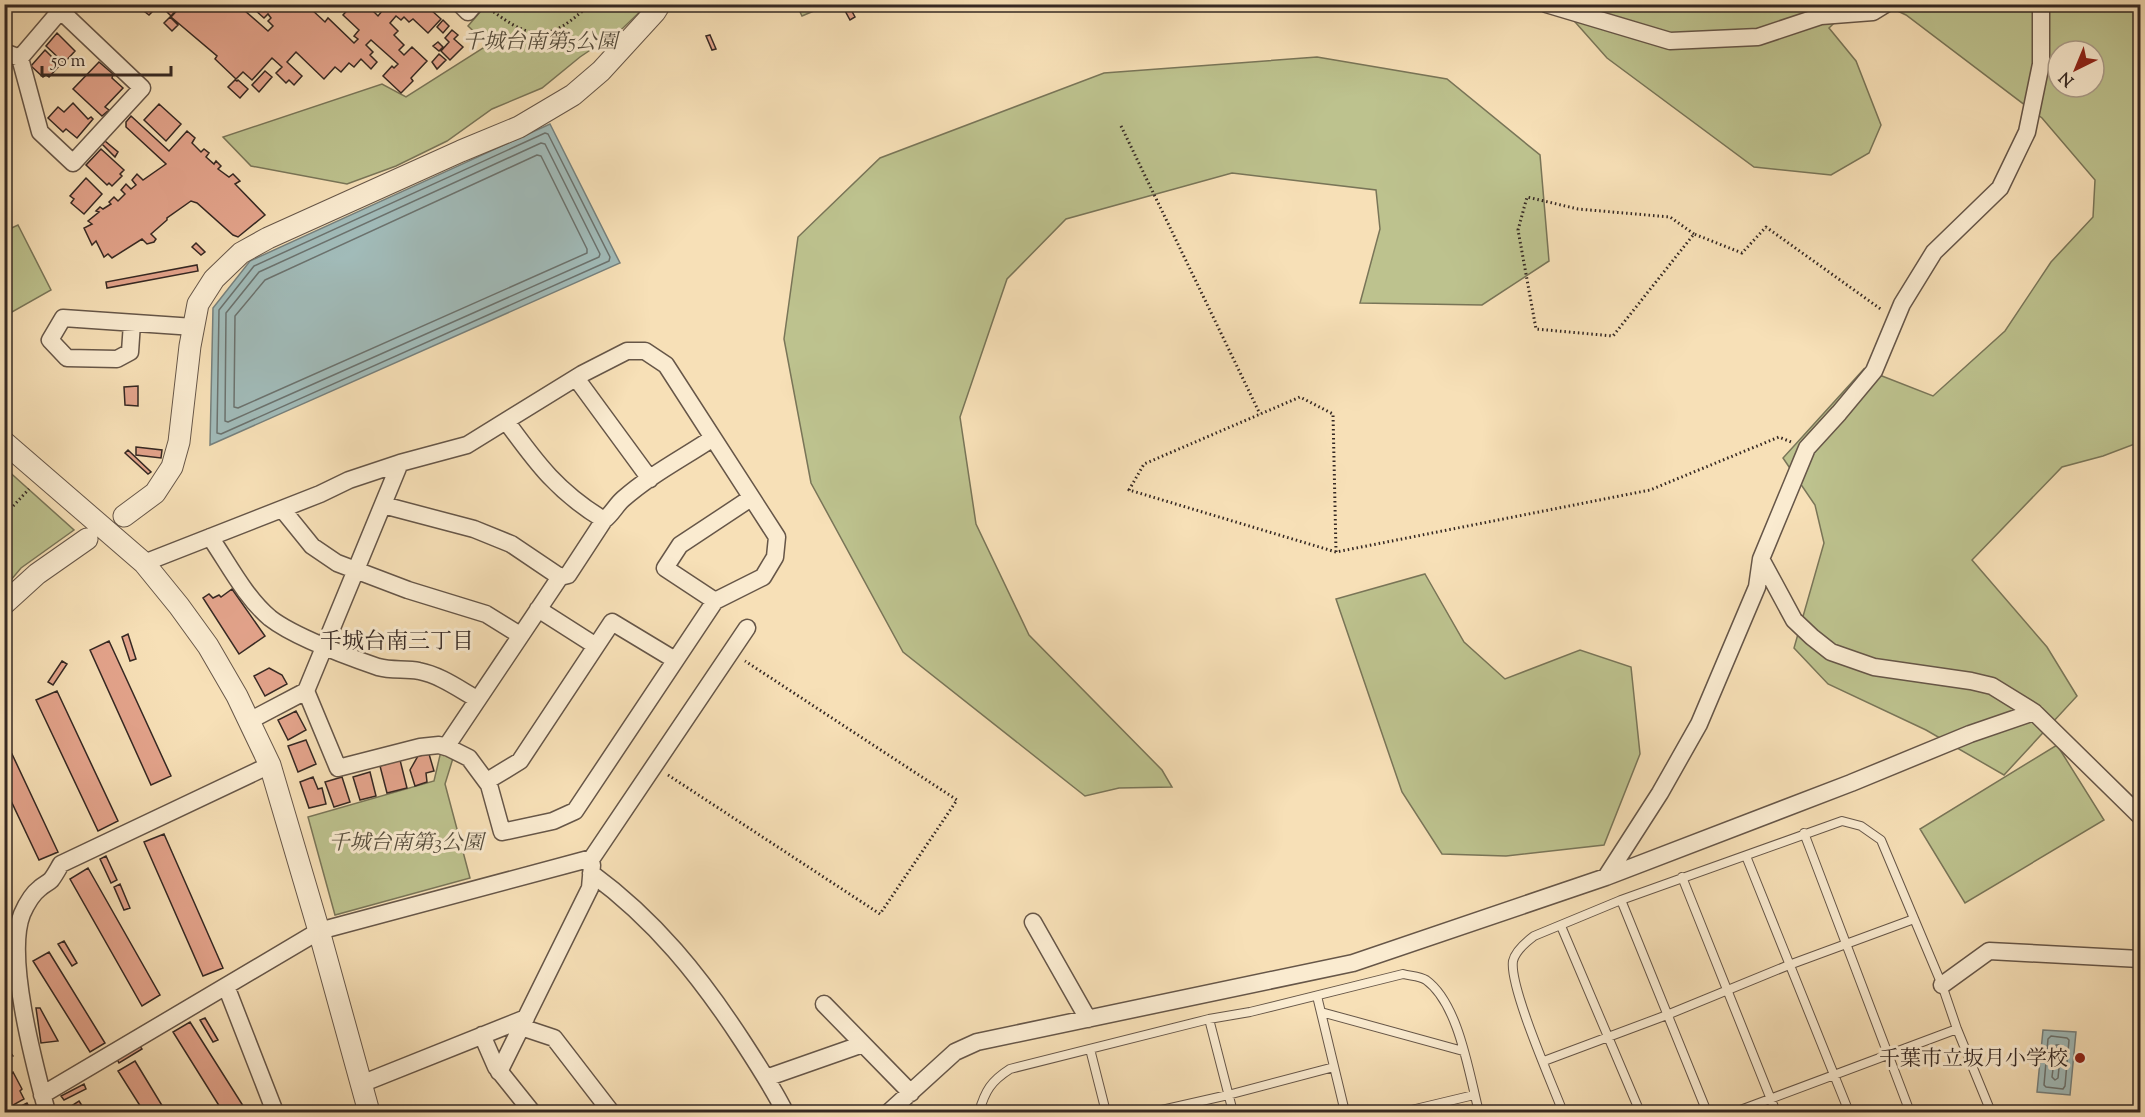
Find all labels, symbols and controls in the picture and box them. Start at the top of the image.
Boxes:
park label: 千城台南第5公園 [463,28,620,58]
scale bar [42,39,171,77]
north arrow [2046,39,2106,99]
text: 50 m [50,49,86,75]
text: N [2055,65,2080,91]
district label: 千城台南三丁目 [320,627,474,659]
park label: 千城台南第3公園 [328,829,487,859]
place label: 千葉市立坂月小学校 [1879,1045,2068,1075]
marker: 千葉市立坂月小学校 [2073,1051,2087,1065]

